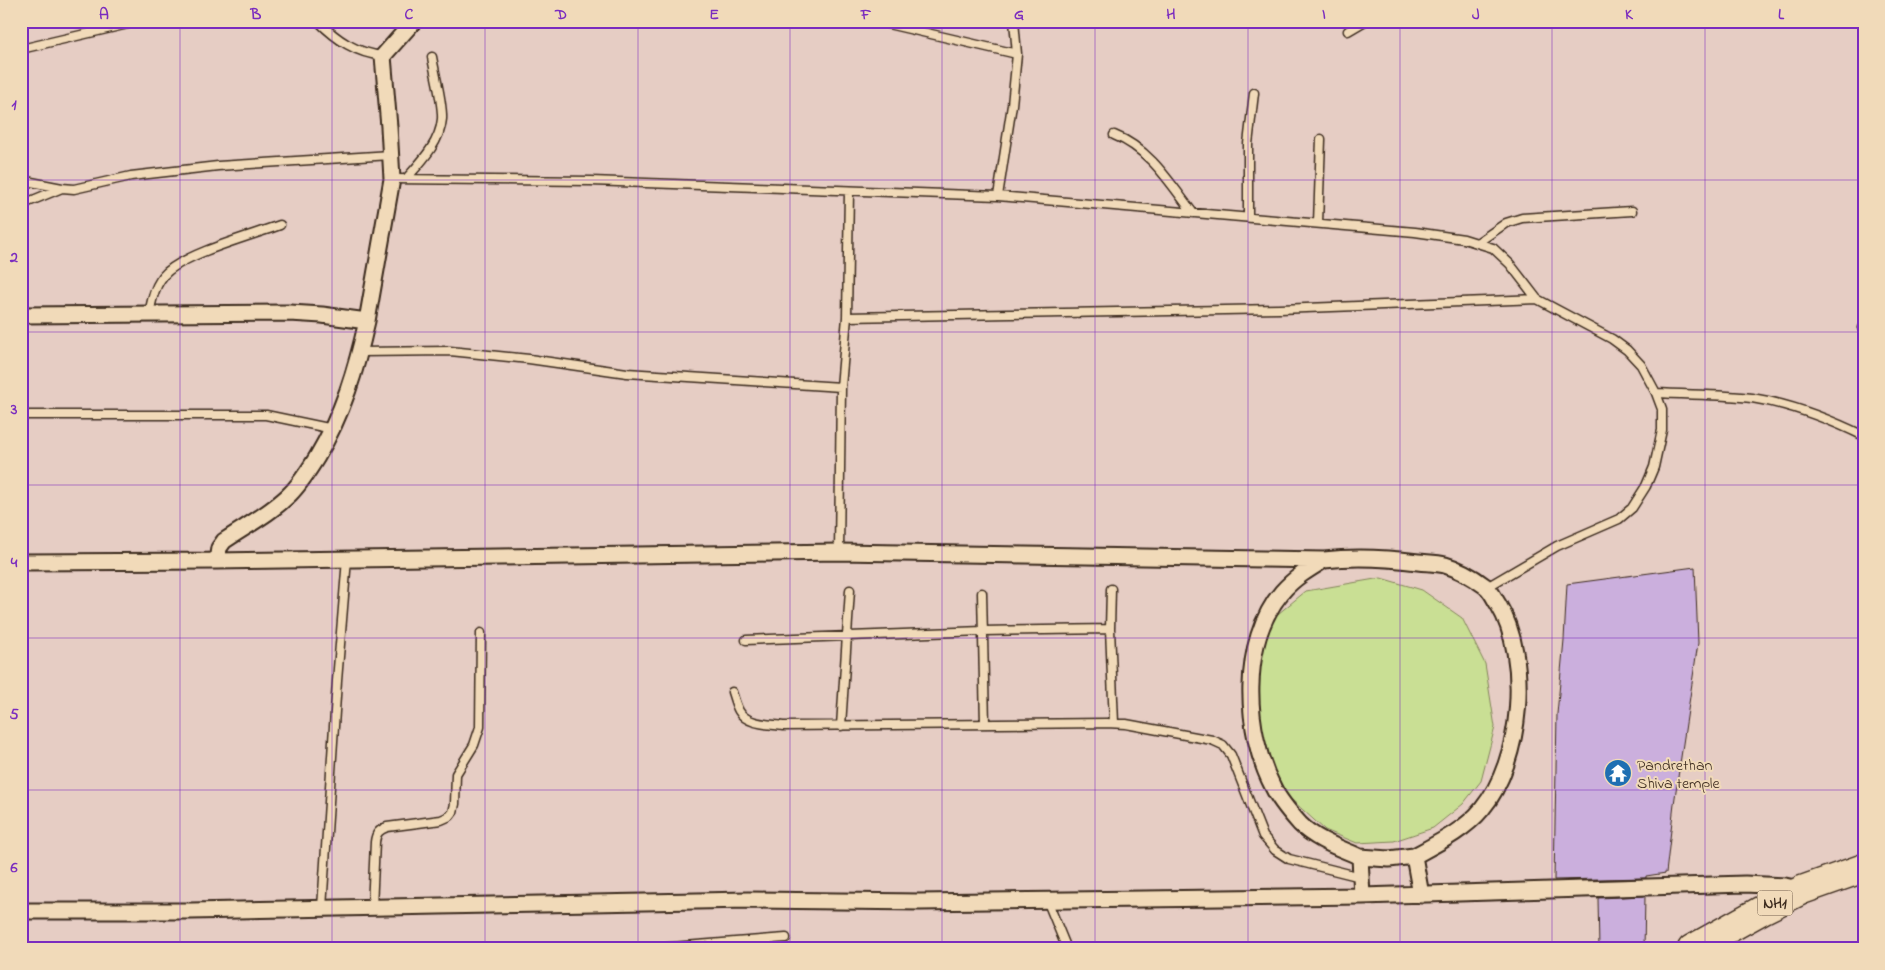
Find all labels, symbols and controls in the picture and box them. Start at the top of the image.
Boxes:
text: A [99,3,109,27]
text: B [250,3,262,27]
text: C [405,3,414,27]
text: D [554,3,567,27]
text: E [709,3,719,27]
text: F [860,3,872,27]
text: G [1014,3,1024,27]
text: H [1166,3,1176,27]
text: I [1322,3,1326,27]
text: J [1472,3,1480,27]
text: K [1625,3,1634,27]
text: L [1778,3,1785,27]
text: 1 [11,93,17,117]
text: 2 [9,246,18,270]
text: 3 [10,398,18,422]
text: 4 [10,551,18,575]
text: 5 [9,703,19,727]
place label: Pandrethan Shiva temple [1637,754,1720,796]
temple icon: Pandrethan Shiva temple [1603,758,1633,788]
text: 6 [9,856,18,880]
road number: NH1 [1758,890,1792,916]

